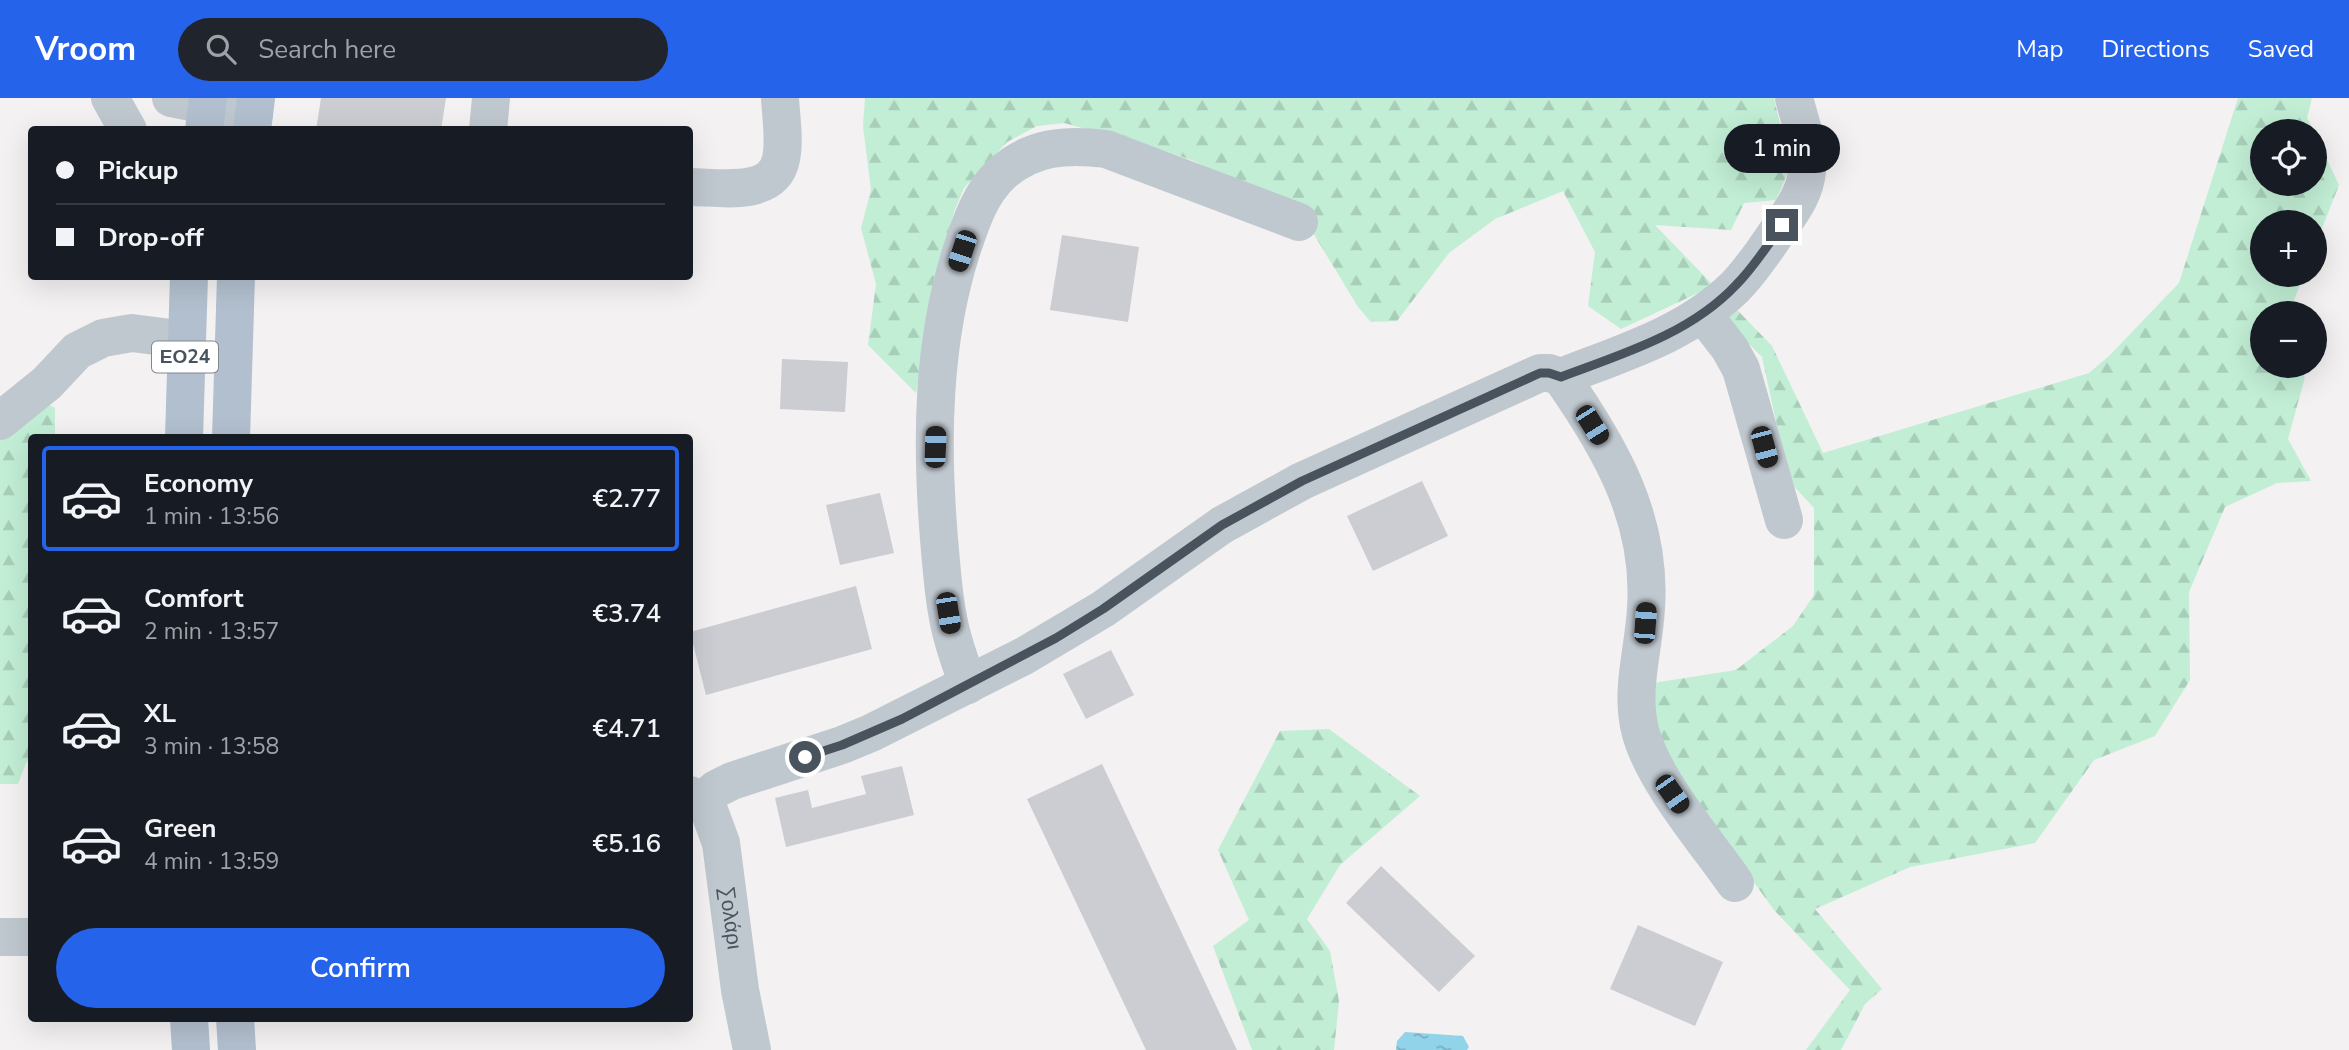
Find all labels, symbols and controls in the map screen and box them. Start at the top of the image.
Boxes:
search box [178,18,668,81]
text: Vroom [35,27,136,72]
icon: search [202,30,240,68]
text: Search here [258,32,396,67]
text: Map [2016,33,2063,65]
text: Directions [2101,33,2210,65]
text: Saved [2248,33,2314,65]
map controls [2250,119,2327,378]
button: locate [2250,119,2327,196]
callout: 1 min [1724,123,1840,172]
text: 1 min [1753,133,1811,164]
text: Pickup [98,153,178,188]
route end [1766,209,1798,241]
button: + [2250,210,2327,287]
text: Drop-off [98,220,204,255]
car [946,228,979,274]
button: − [2250,301,2327,378]
road number: ΕΟ24 [152,342,218,372]
car [1572,402,1613,448]
car [1749,424,1780,470]
car [924,426,947,468]
text: Economy [144,466,253,501]
icon: car [60,467,123,530]
text: €2.77 [592,481,661,516]
text: 1 min · 13:56 [144,501,279,532]
text: Comfort [144,581,244,616]
icon: car [60,582,123,645]
car [935,591,962,635]
text: €3.74 [592,596,661,631]
car [1634,601,1657,645]
text: 2 min · 13:57 [144,616,279,647]
text: XL [144,696,176,731]
icon: car [60,697,123,760]
text: €4.71 [592,711,661,746]
text: 3 min · 13:58 [144,731,279,762]
route start [789,741,821,773]
car [1652,771,1693,817]
text: Green [144,811,217,846]
icon: car [60,812,123,875]
text: €5.16 [592,826,661,861]
text: 4 min · 13:59 [144,846,279,877]
street label: Σολάρι [713,885,749,951]
button: Confirm [56,928,665,1008]

